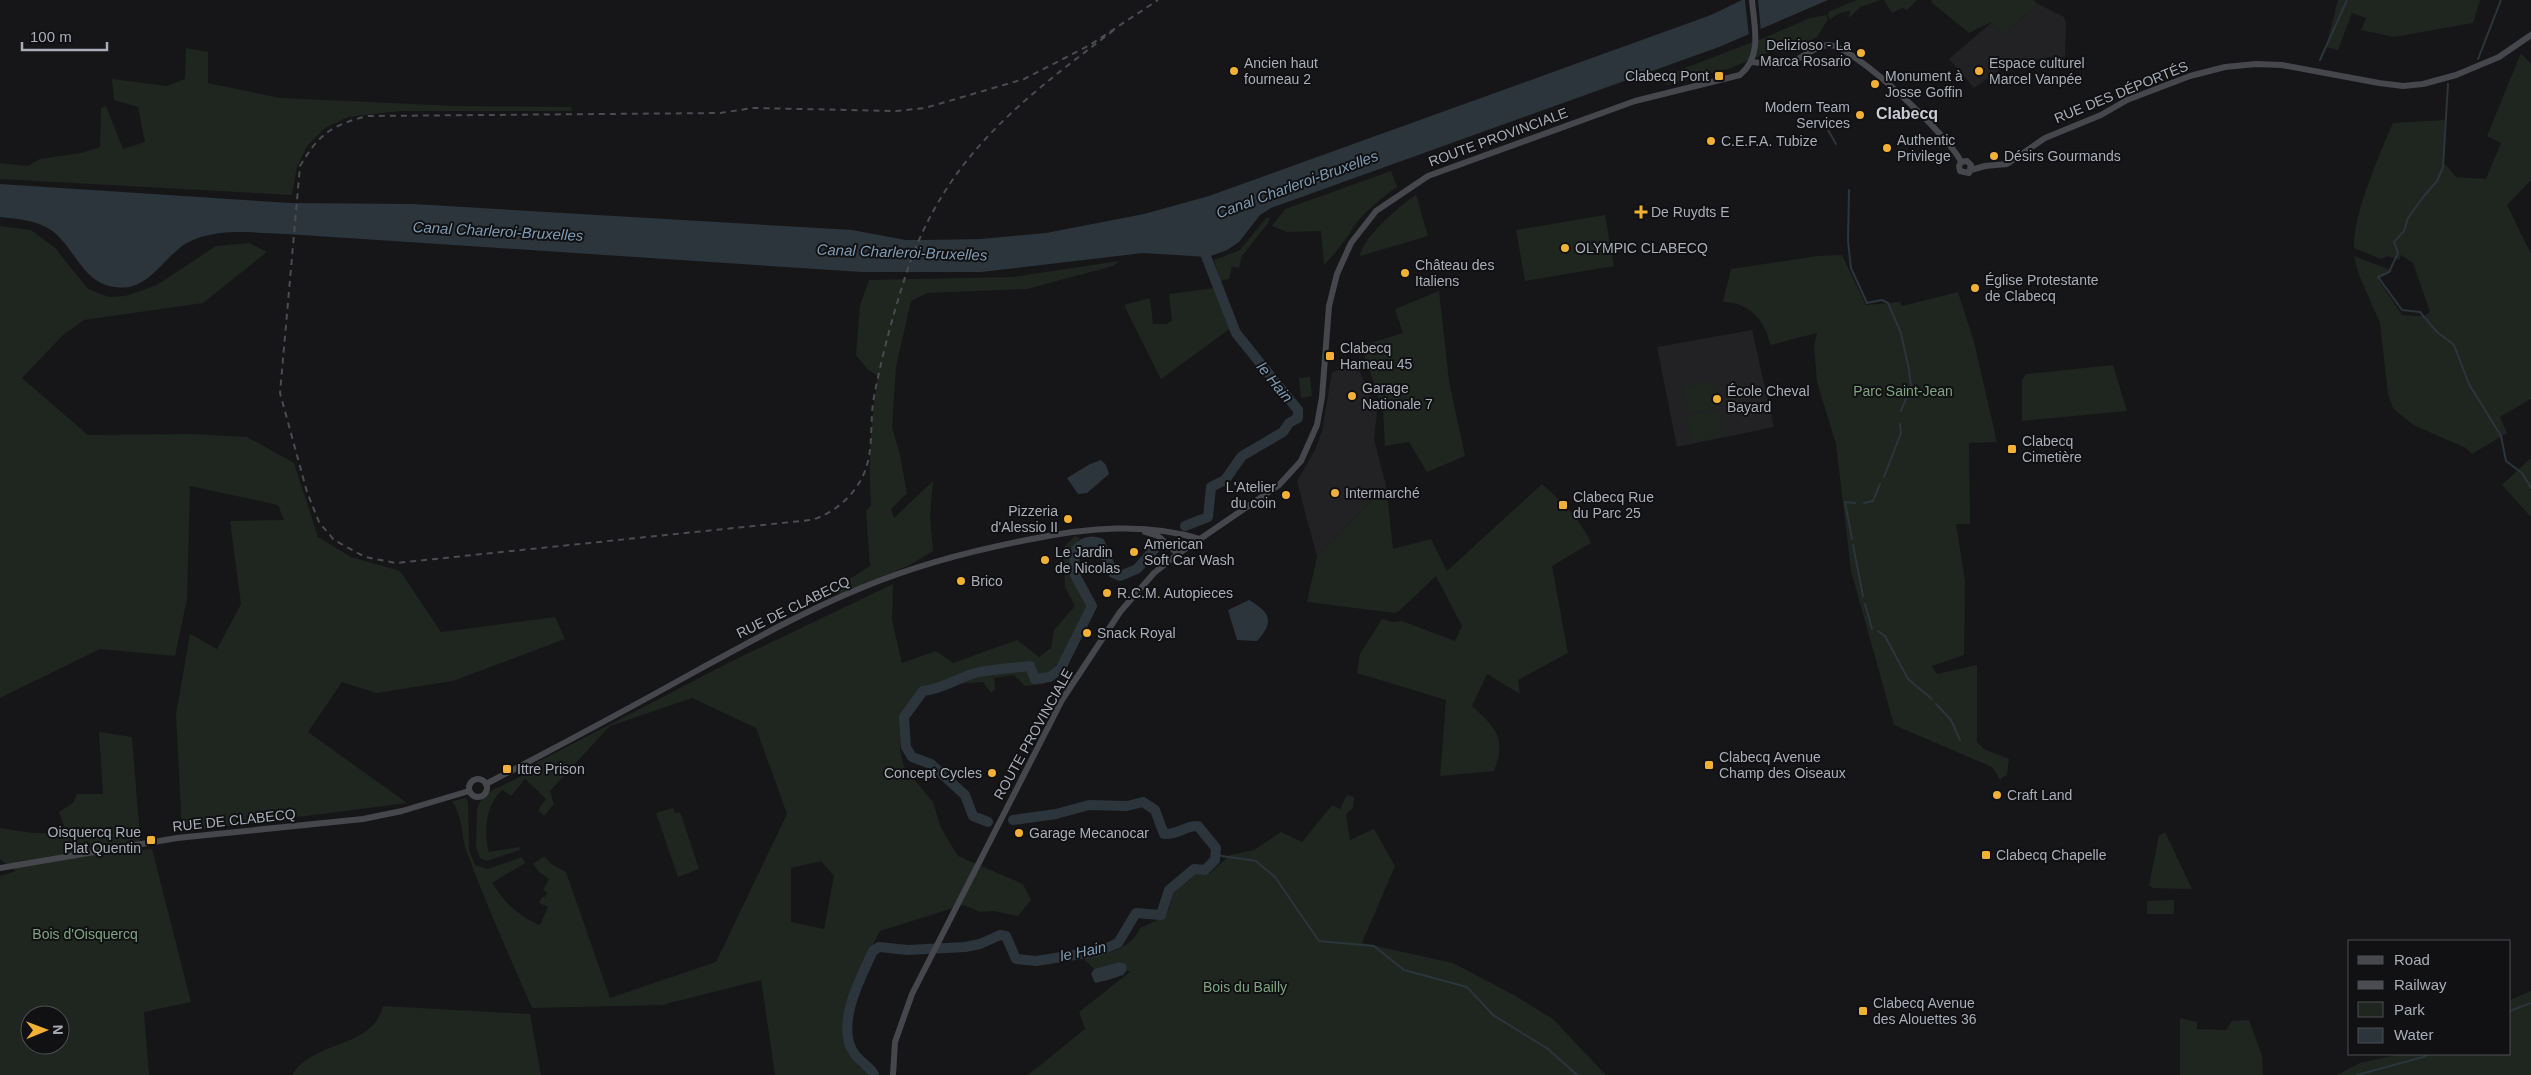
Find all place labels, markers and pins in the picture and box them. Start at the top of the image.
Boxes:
place label: Delizioso - La Marca Rosario [1760,37,1851,69]
marker: Delizioso - La Marca Rosario [1855,47,1867,59]
place label: Ancien haut fourneau 2 [1244,55,1318,87]
place label: Espace culturel Marcel Vanpée [1989,55,2085,87]
marker: Ancien haut fourneau 2 [1228,65,1240,77]
marker: Espace culturel Marcel Vanpée [1973,65,1985,77]
place label: Clabecq Pont [1625,68,1709,84]
place label: Monument à Josse Goffin [1885,68,1963,100]
marker: Clabecq Pont [1713,70,1725,82]
marker: Monument à Josse Goffin [1869,78,1881,90]
place label: Modern Team Services [1765,99,1850,131]
marker: Modern Team Services [1854,109,1866,121]
place label: Authentic Privilege [1897,132,1955,164]
place label: C.E.F.A. Tubize [1721,133,1818,149]
marker: C.E.F.A. Tubize [1705,135,1717,147]
marker: Authentic Privilege [1881,142,1893,154]
place label: Désirs Gourmands [2004,148,2121,164]
marker: Désirs Gourmands [1988,150,2000,162]
place label: De Ruydts E [1651,204,1730,220]
marker: De Ruydts E [1635,206,1647,218]
place label: OLYMPIC CLABECQ [1575,240,1708,256]
marker: OLYMPIC CLABECQ [1559,242,1571,254]
place label: Château des Italiens [1415,257,1494,289]
marker: Château des Italiens [1399,267,1411,279]
place label: Église Protestante de Clabecq [1985,272,2099,304]
marker: Église Protestante de Clabecq [1969,282,1981,294]
place label: Clabecq Hameau 45 [1340,340,1413,372]
marker: Clabecq Hameau 45 [1324,350,1336,362]
place label: Garage Nationale 7 [1362,380,1433,412]
place label: École Cheval Bayard [1727,383,1810,415]
marker: Garage Nationale 7 [1346,390,1358,402]
marker: École Cheval Bayard [1711,393,1723,405]
place label: Clabecq Cimetière [2022,433,2082,465]
marker: Clabecq Cimetière [2006,443,2018,455]
place label: L'Atelier du coin [1226,479,1276,511]
place label: Intermarché [1345,485,1420,501]
marker: Intermarché [1329,487,1341,499]
marker: L'Atelier du coin [1280,489,1292,501]
place label: Clabecq Rue du Parc 25 [1573,489,1654,521]
marker: Clabecq Rue du Parc 25 [1557,499,1569,511]
place label: Pizzeria d'Alessio II [991,503,1058,535]
marker: Pizzeria d'Alessio II [1062,513,1074,525]
place label: American Soft Car Wash [1144,536,1235,568]
place label: Le Jardin de Nicolas [1055,544,1120,576]
marker: American Soft Car Wash [1128,546,1140,558]
marker: Le Jardin de Nicolas [1039,554,1051,566]
place label: Brico [971,573,1003,589]
marker: Brico [955,575,967,587]
place label: R.C.M. Autopieces [1117,585,1233,601]
marker: R.C.M. Autopieces [1101,587,1113,599]
place label: Snack Royal [1097,625,1176,641]
marker: Snack Royal [1081,627,1093,639]
place label: Clabecq Avenue Champ des Oiseaux [1719,749,1846,781]
marker: Clabecq Avenue Champ des Oiseaux [1703,759,1715,771]
place label: Ittre Prison [517,761,585,777]
marker: Ittre Prison [501,763,513,775]
place label: Concept Cycles [884,765,982,781]
marker: Concept Cycles [986,767,998,779]
place label: Craft Land [2007,787,2072,803]
marker: Craft Land [1991,789,2003,801]
place label: Oisquercq Rue Plat Quentin [48,824,141,856]
place label: Garage Mecanocar [1029,825,1149,841]
marker: Garage Mecanocar [1013,827,1025,839]
marker: Oisquercq Rue Plat Quentin [145,834,157,846]
place label: Clabecq Chapelle [1996,847,2107,863]
marker: Clabecq Chapelle [1980,849,1992,861]
place label: Clabecq Avenue des Alouettes 36 [1873,995,1977,1027]
marker: Clabecq Avenue des Alouettes 36 [1857,1005,1869,1017]

